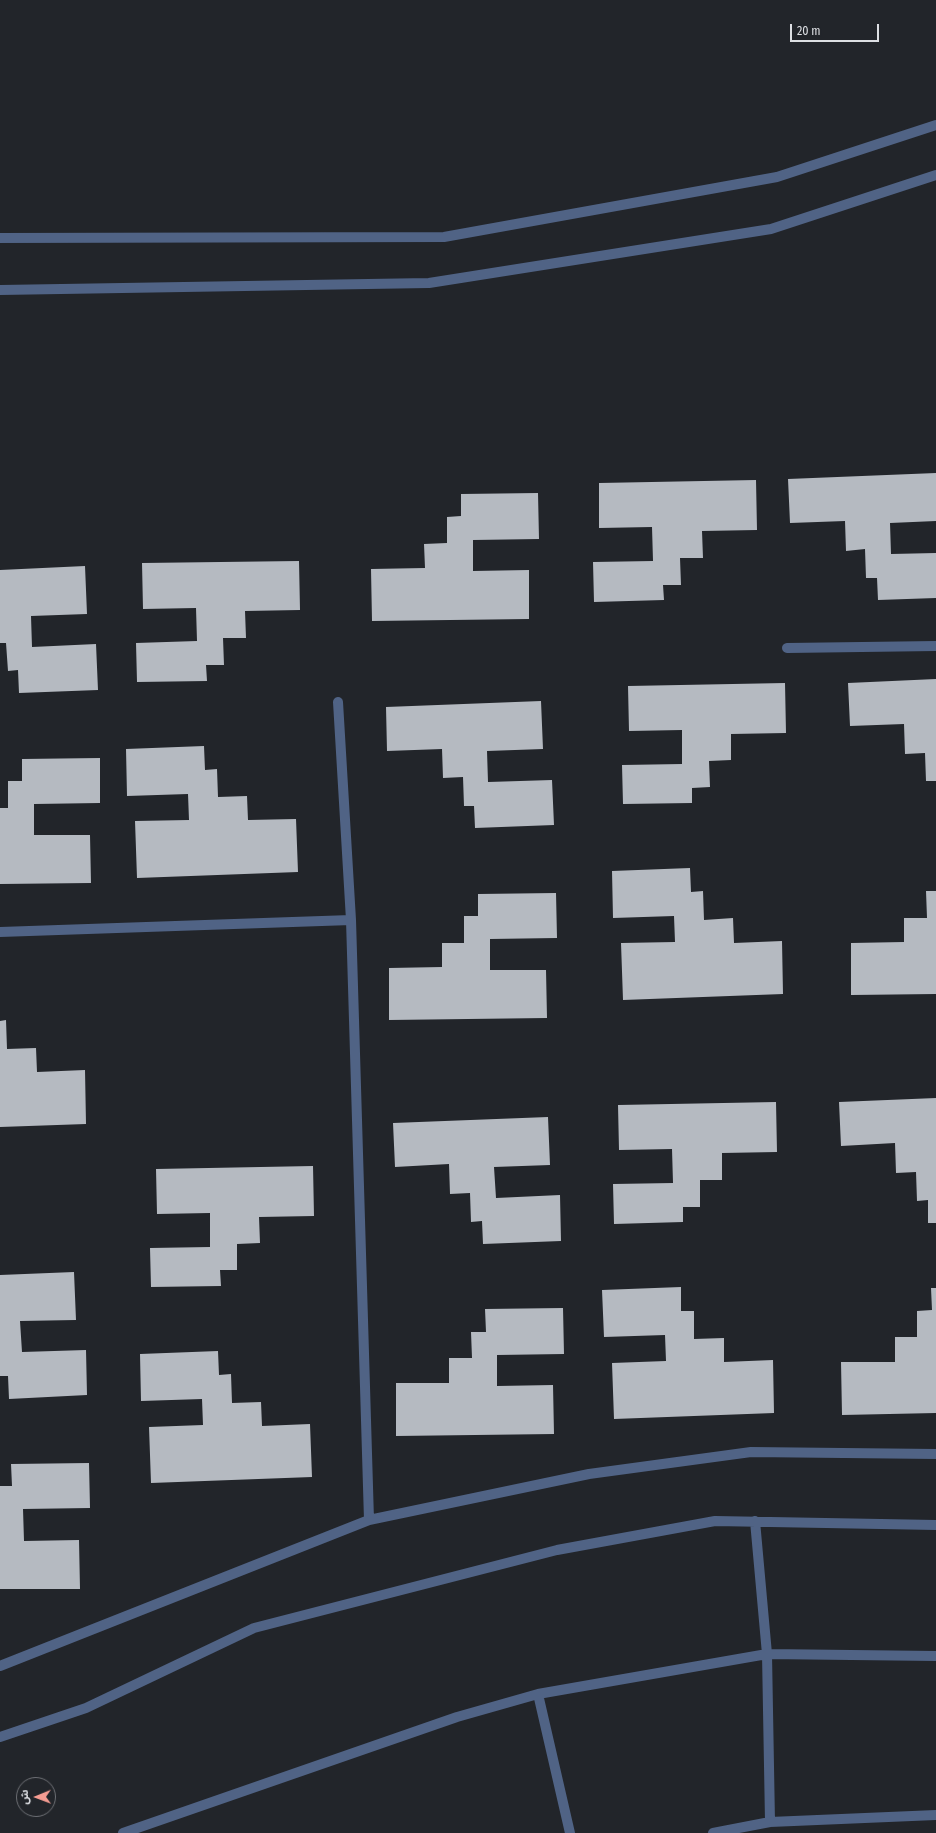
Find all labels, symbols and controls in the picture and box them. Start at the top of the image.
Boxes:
scale bar [792,16,881,42]
text: 20 m [797,24,821,38]
north arrow [16,1777,56,1817]
text: ش [18,1790,31,1805]

